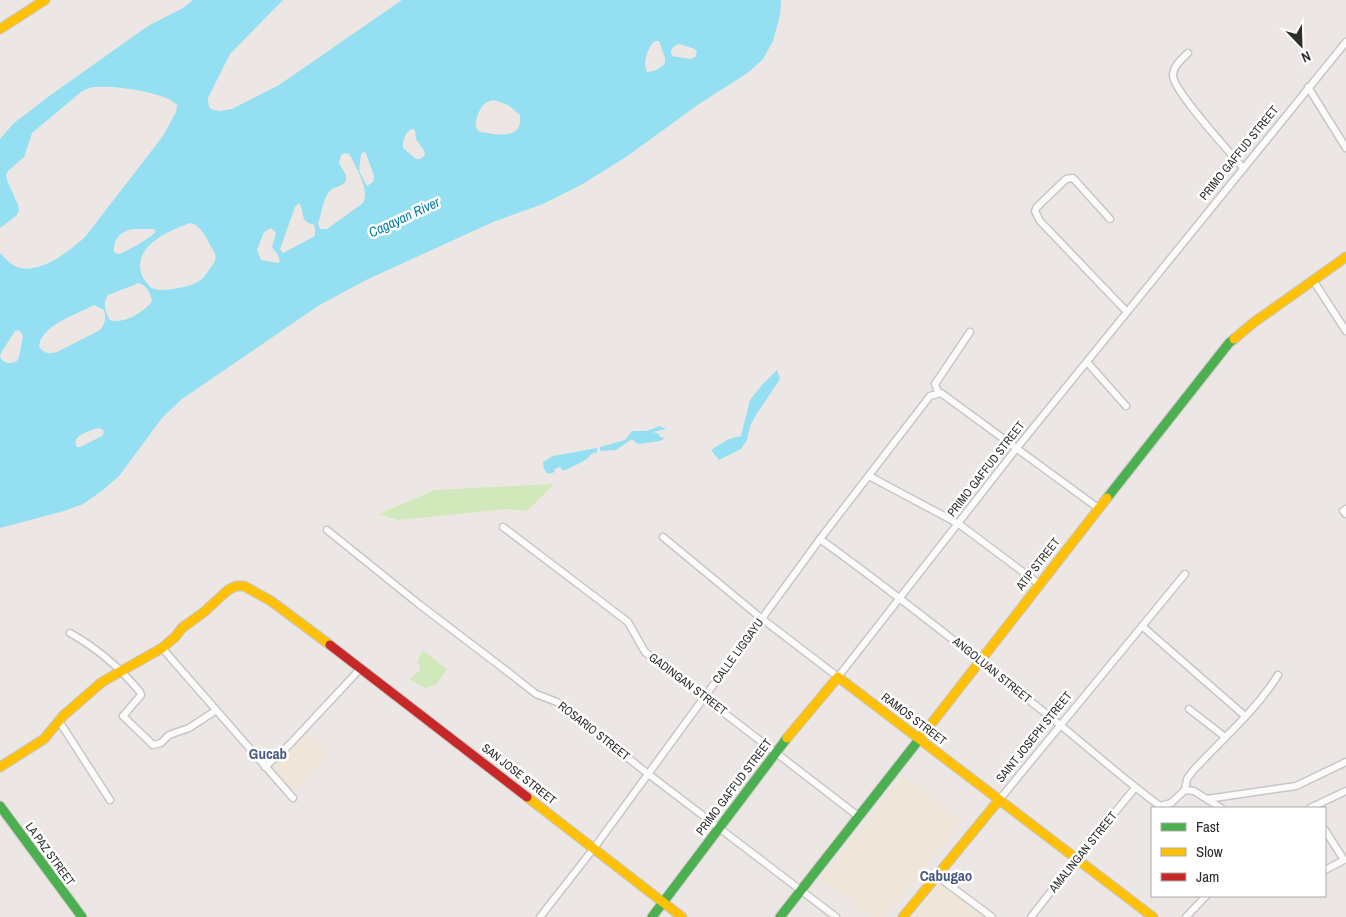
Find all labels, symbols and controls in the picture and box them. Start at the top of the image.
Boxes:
north arrow [1276,20,1326,70]
text: N [1299,47,1313,67]
street label: PRIMO GAFFUD STREET [1196,102,1282,204]
water label: Cagayan River [365,192,444,241]
street label: PRIMO GAFFUD STREET [944,418,1028,520]
street label: ATIP STREET [1012,534,1064,594]
street label: CALLE LIGGAYU [709,615,767,687]
street label: ANGOLUAN STREET [949,633,1035,707]
street label: GADINGAN STREET [646,649,730,719]
street label: SAINT JOSEPH STREET [992,688,1076,786]
street label: RAMOS STREET [878,689,950,749]
street label: ROSARIO STREET [555,698,633,764]
street label: PRIMO GAFFUD STREET [692,735,776,839]
street label: SAN JOSE STREET [479,740,559,808]
district label: Gucab [249,743,287,764]
legend [1151,807,1326,897]
street label: AMALINGAN STREET [1045,808,1121,896]
text: Fast [1196,816,1220,837]
street label: LA PAZ STREET [22,819,78,889]
text: Slow [1196,841,1223,862]
district label: Cabugao [920,865,972,886]
text: Jam [1196,866,1219,887]

